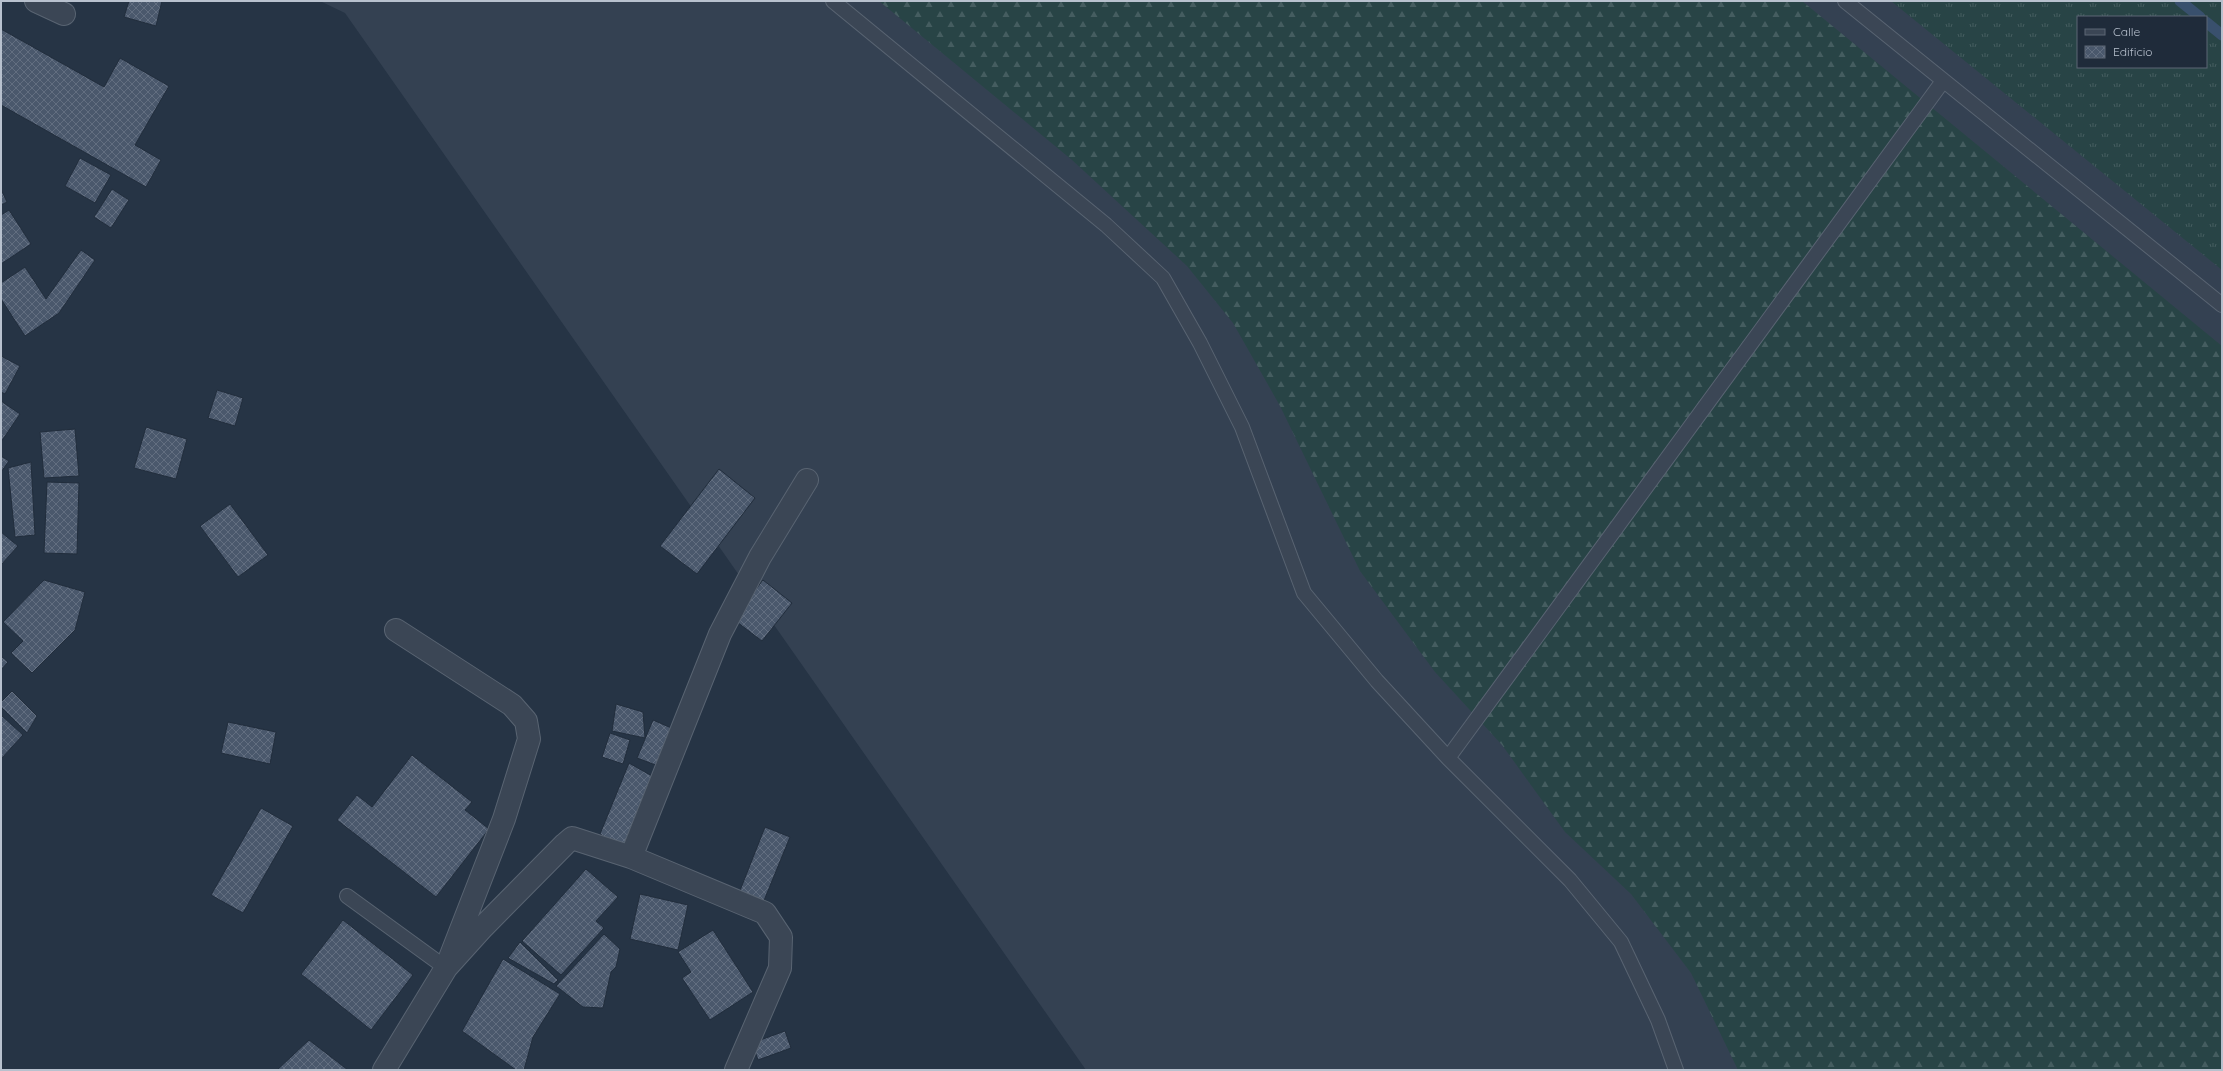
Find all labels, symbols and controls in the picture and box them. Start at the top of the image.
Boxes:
legend [2077,16,2207,68]
text: Calle [2113,24,2141,39]
text: Edificio [2113,44,2153,59]

